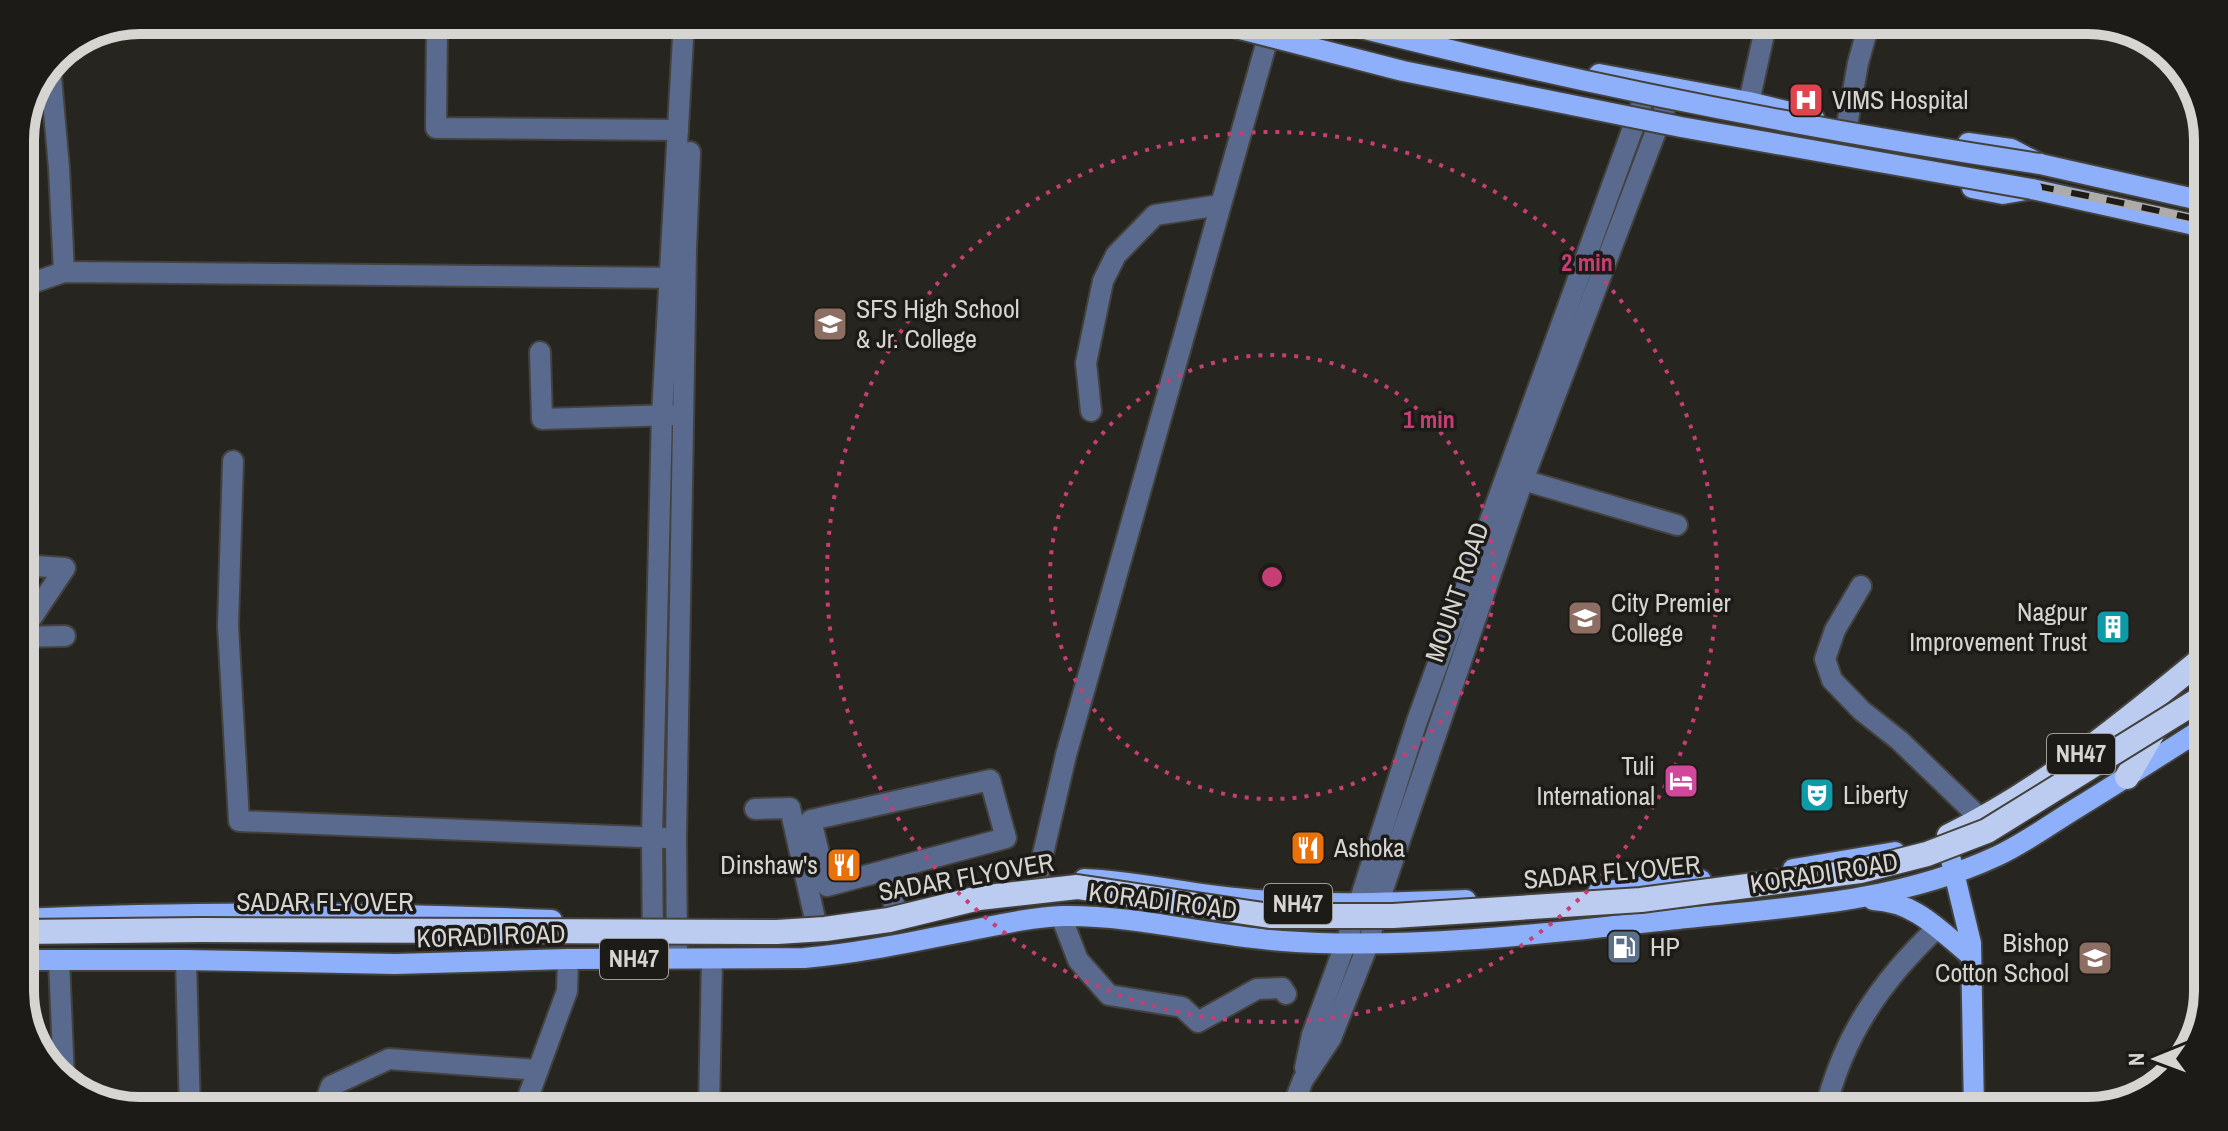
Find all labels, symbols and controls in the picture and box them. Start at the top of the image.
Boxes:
hospital icon: VIMS Hospital [1787,81,1825,119]
place label: VIMS Hospital [1832,82,1968,117]
text: 2 min [1561,246,1613,278]
place label: SFS High School & Jr. College [856,291,1020,356]
school or university icon: SFS High School & Jr. College [811,305,849,343]
text: 1 min [1403,403,1455,435]
street label: MOUNT ROAD [1416,517,1497,666]
centre of rings [1258,563,1286,591]
place label: City Premier College [1611,585,1731,650]
place label: Nagpur Improvement Trust [1909,594,2087,659]
school or university icon: City Premier College [1566,599,1604,637]
building icon: Nagpur Improvement Trust [2094,608,2132,646]
road number: NH47 [2047,734,2115,774]
place label: Tuli International [1536,748,1655,813]
hotel icon: Tuli International [1662,762,1700,800]
theatre icon: Liberty [1798,776,1836,814]
place label: Liberty [1843,777,1909,812]
restaurant icon: Ashoka [1289,829,1327,867]
place label: Ashoka [1333,830,1405,865]
street label: SADAR FLYOVER [876,844,1056,909]
street label: KORADI ROAD [1747,844,1900,901]
restaurant icon: Dinshaw's [825,846,863,884]
street label: SADAR FLYOVER [1522,846,1702,897]
place label: Dinshaw's [720,847,818,882]
street label: KORADI ROAD [1087,874,1239,927]
street label: SADAR FLYOVER [236,884,414,919]
road number: NH47 [1264,884,1332,924]
street label: KORADI ROAD [416,915,566,956]
place label: Bishop Cotton School [1935,925,2069,990]
fuel station icon: HP [1605,928,1643,966]
place label: HP [1650,929,1680,964]
road number: NH47 [600,939,668,979]
school or university icon: Bishop Cotton School [2076,939,2114,977]
north arrow [2116,1019,2196,1099]
text: N [2121,1053,2151,1066]

